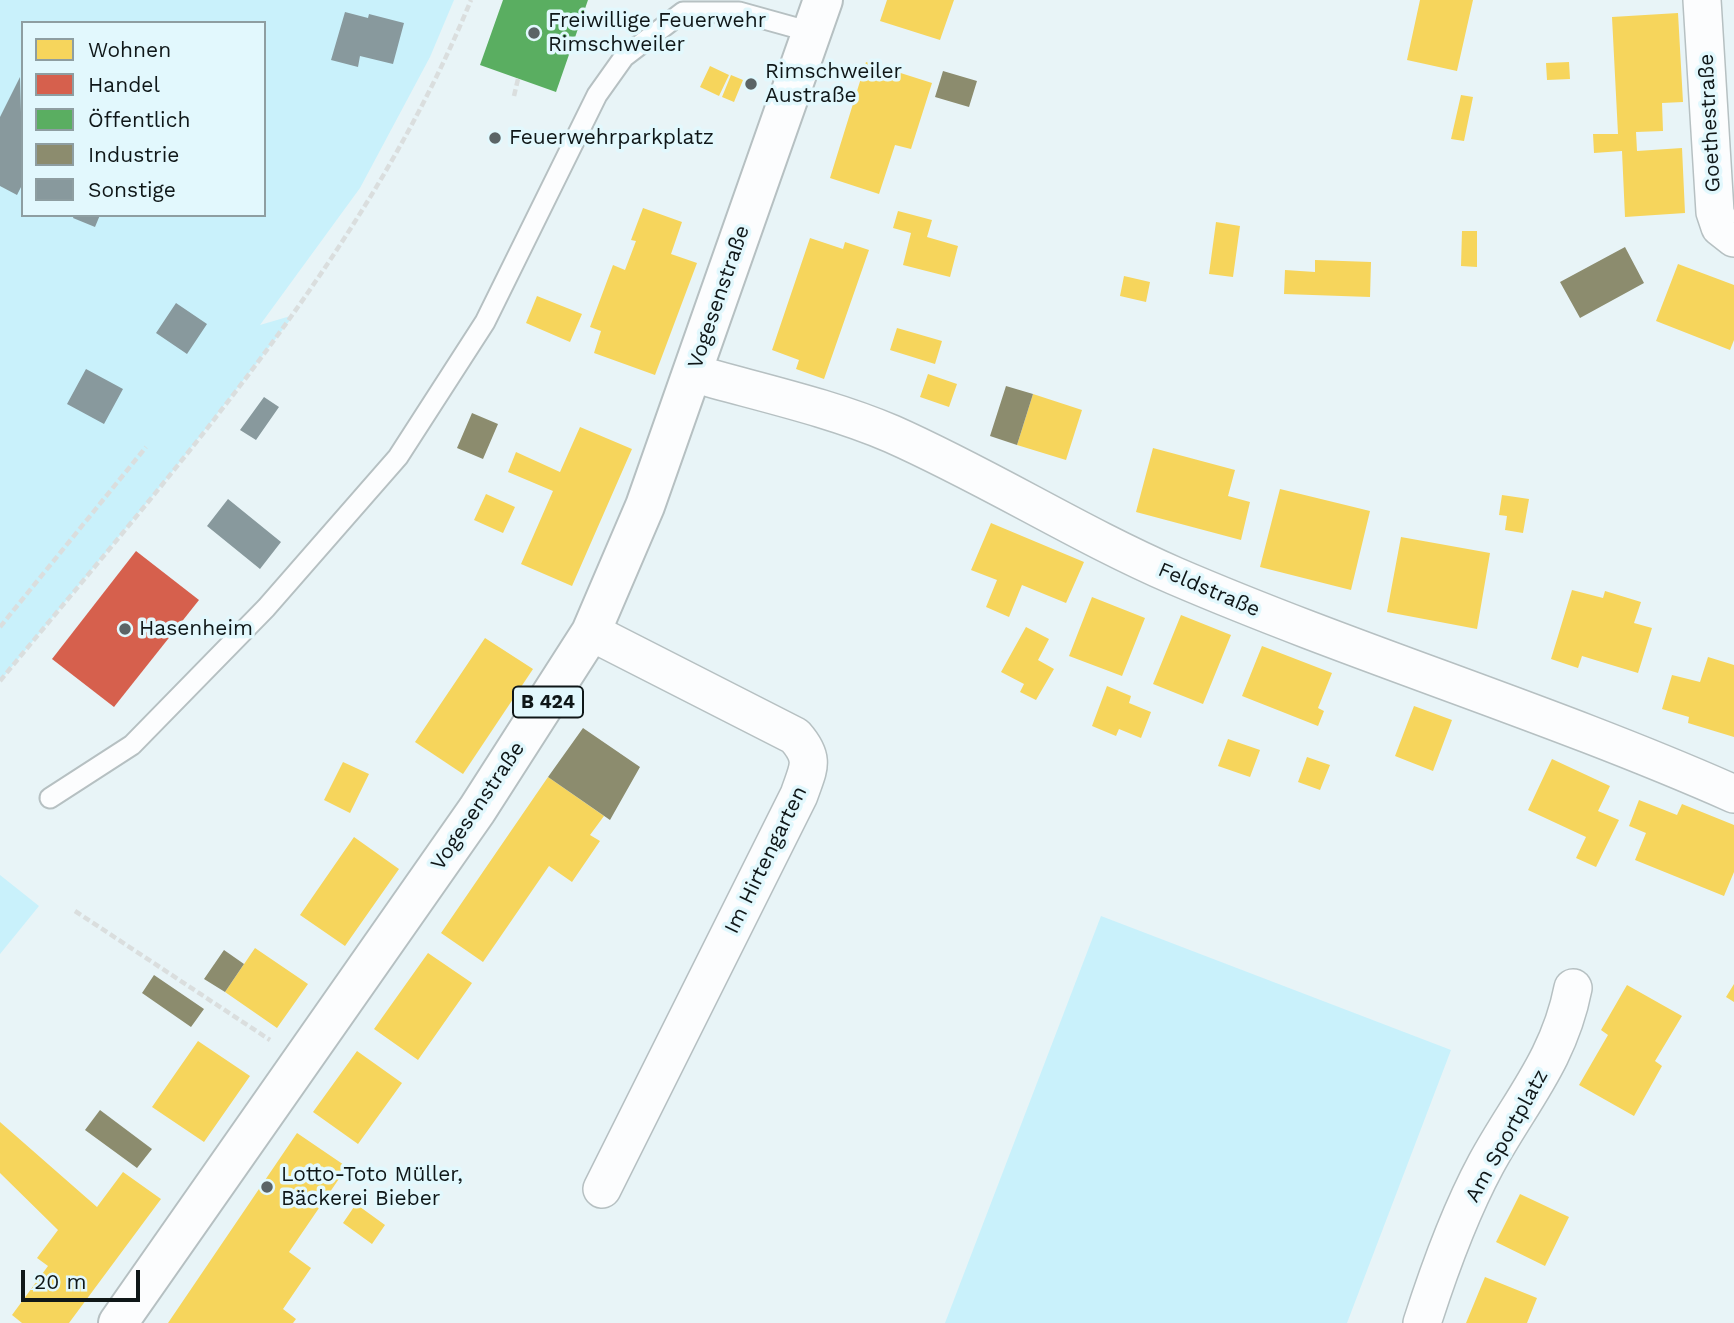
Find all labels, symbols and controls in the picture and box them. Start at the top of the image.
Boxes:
place label: Freiwillige Feuerwehr Rimschweiler [548,8,766,58]
legend [21,21,266,217]
marker: Freiwillige Feuerwehr Rimschweiler [526,25,542,41]
text: Wohnen [88,37,171,62]
street label: Goethestraße [1694,53,1726,193]
place label: Rimschweiler Austraße [765,59,902,109]
text: Handel [88,72,160,97]
marker: Rimschweiler Austraße [743,76,759,92]
text: Öffentlich [88,107,190,132]
place label: Feuerwehrparkplatz [509,125,714,151]
marker: Feuerwehrparkplatz [487,130,503,146]
text: Industrie [88,142,179,167]
text: Sonstige [88,177,176,202]
street label: Vogesenstraße [683,222,755,372]
street label: Feldstraße [1154,557,1264,623]
place label: Hasenheim [139,616,253,642]
marker: Hasenheim [117,621,133,637]
road number: B 424 [513,687,583,718]
street label: Vogesenstraße [426,737,530,875]
street label: Im Hirtengarten [719,782,813,938]
street label: Am Sportplatz [1460,1065,1554,1207]
place label: Lotto-Toto Müller, Bäckerei Bieber [281,1162,463,1212]
marker: Lotto-Toto Müller, Bäckerei Bieber [259,1179,275,1195]
scale bar [24,1256,144,1300]
text: 20 m [34,1269,86,1294]

